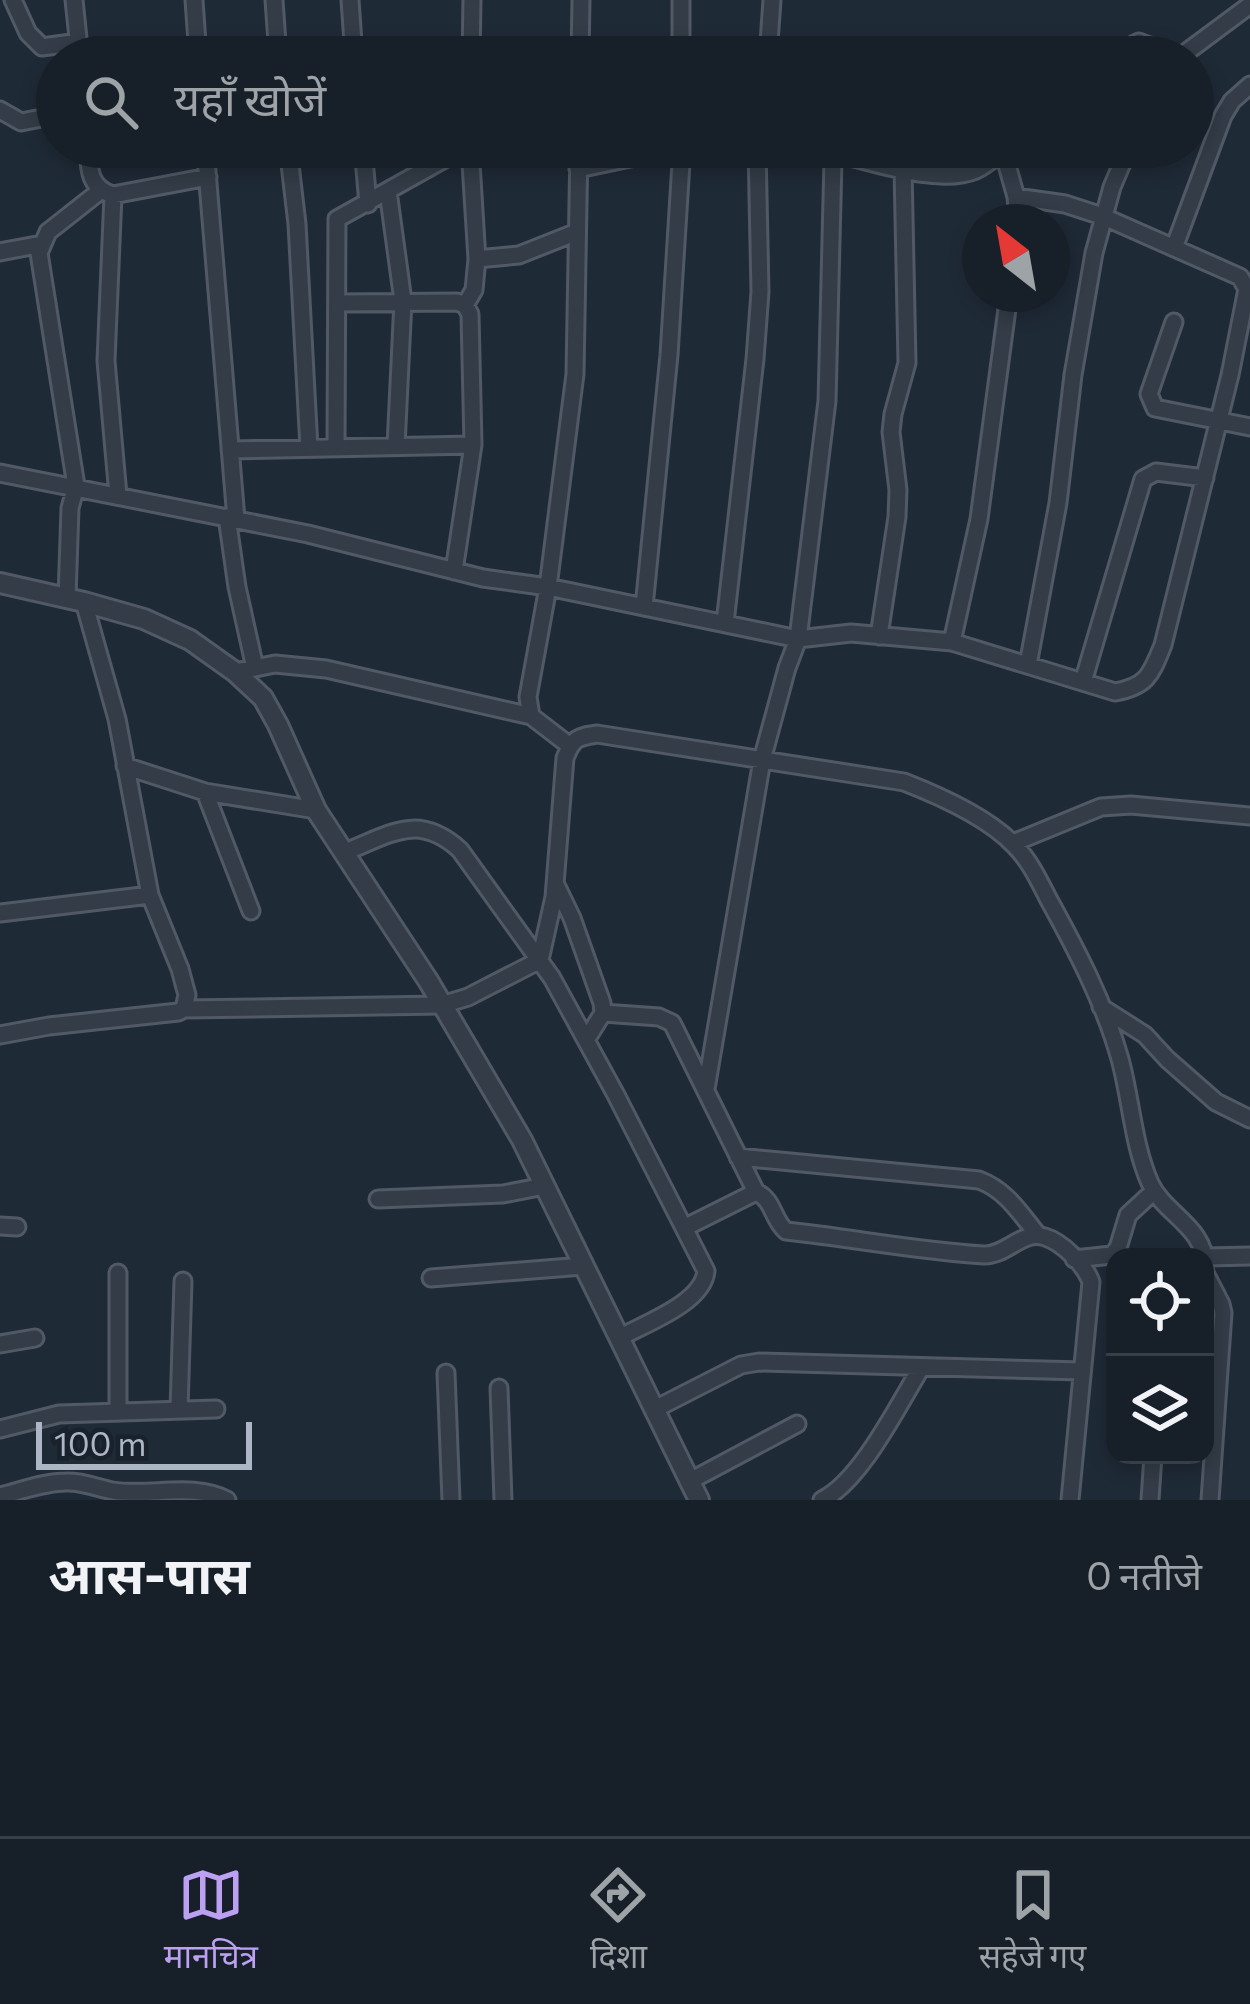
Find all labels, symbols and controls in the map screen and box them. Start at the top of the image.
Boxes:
search box [36,36,1214,168]
icon: search [78,69,144,135]
text: यहाँ खोजें [174,70,326,125]
north arrow [962,204,1070,312]
map controls [1106,1248,1214,1464]
button: locate [1106,1248,1214,1356]
button: layers [1106,1356,1214,1464]
scale bar [36,1416,252,1469]
text: 100 m [54,1422,146,1463]
text: आस-पास [48,1542,250,1605]
text: 0 नतीजे [1086,1550,1202,1598]
tab: मानचित्र [164,1862,258,1981]
tab: दिशा [585,1862,651,1981]
tab: सहेजे गए [979,1862,1086,1981]

